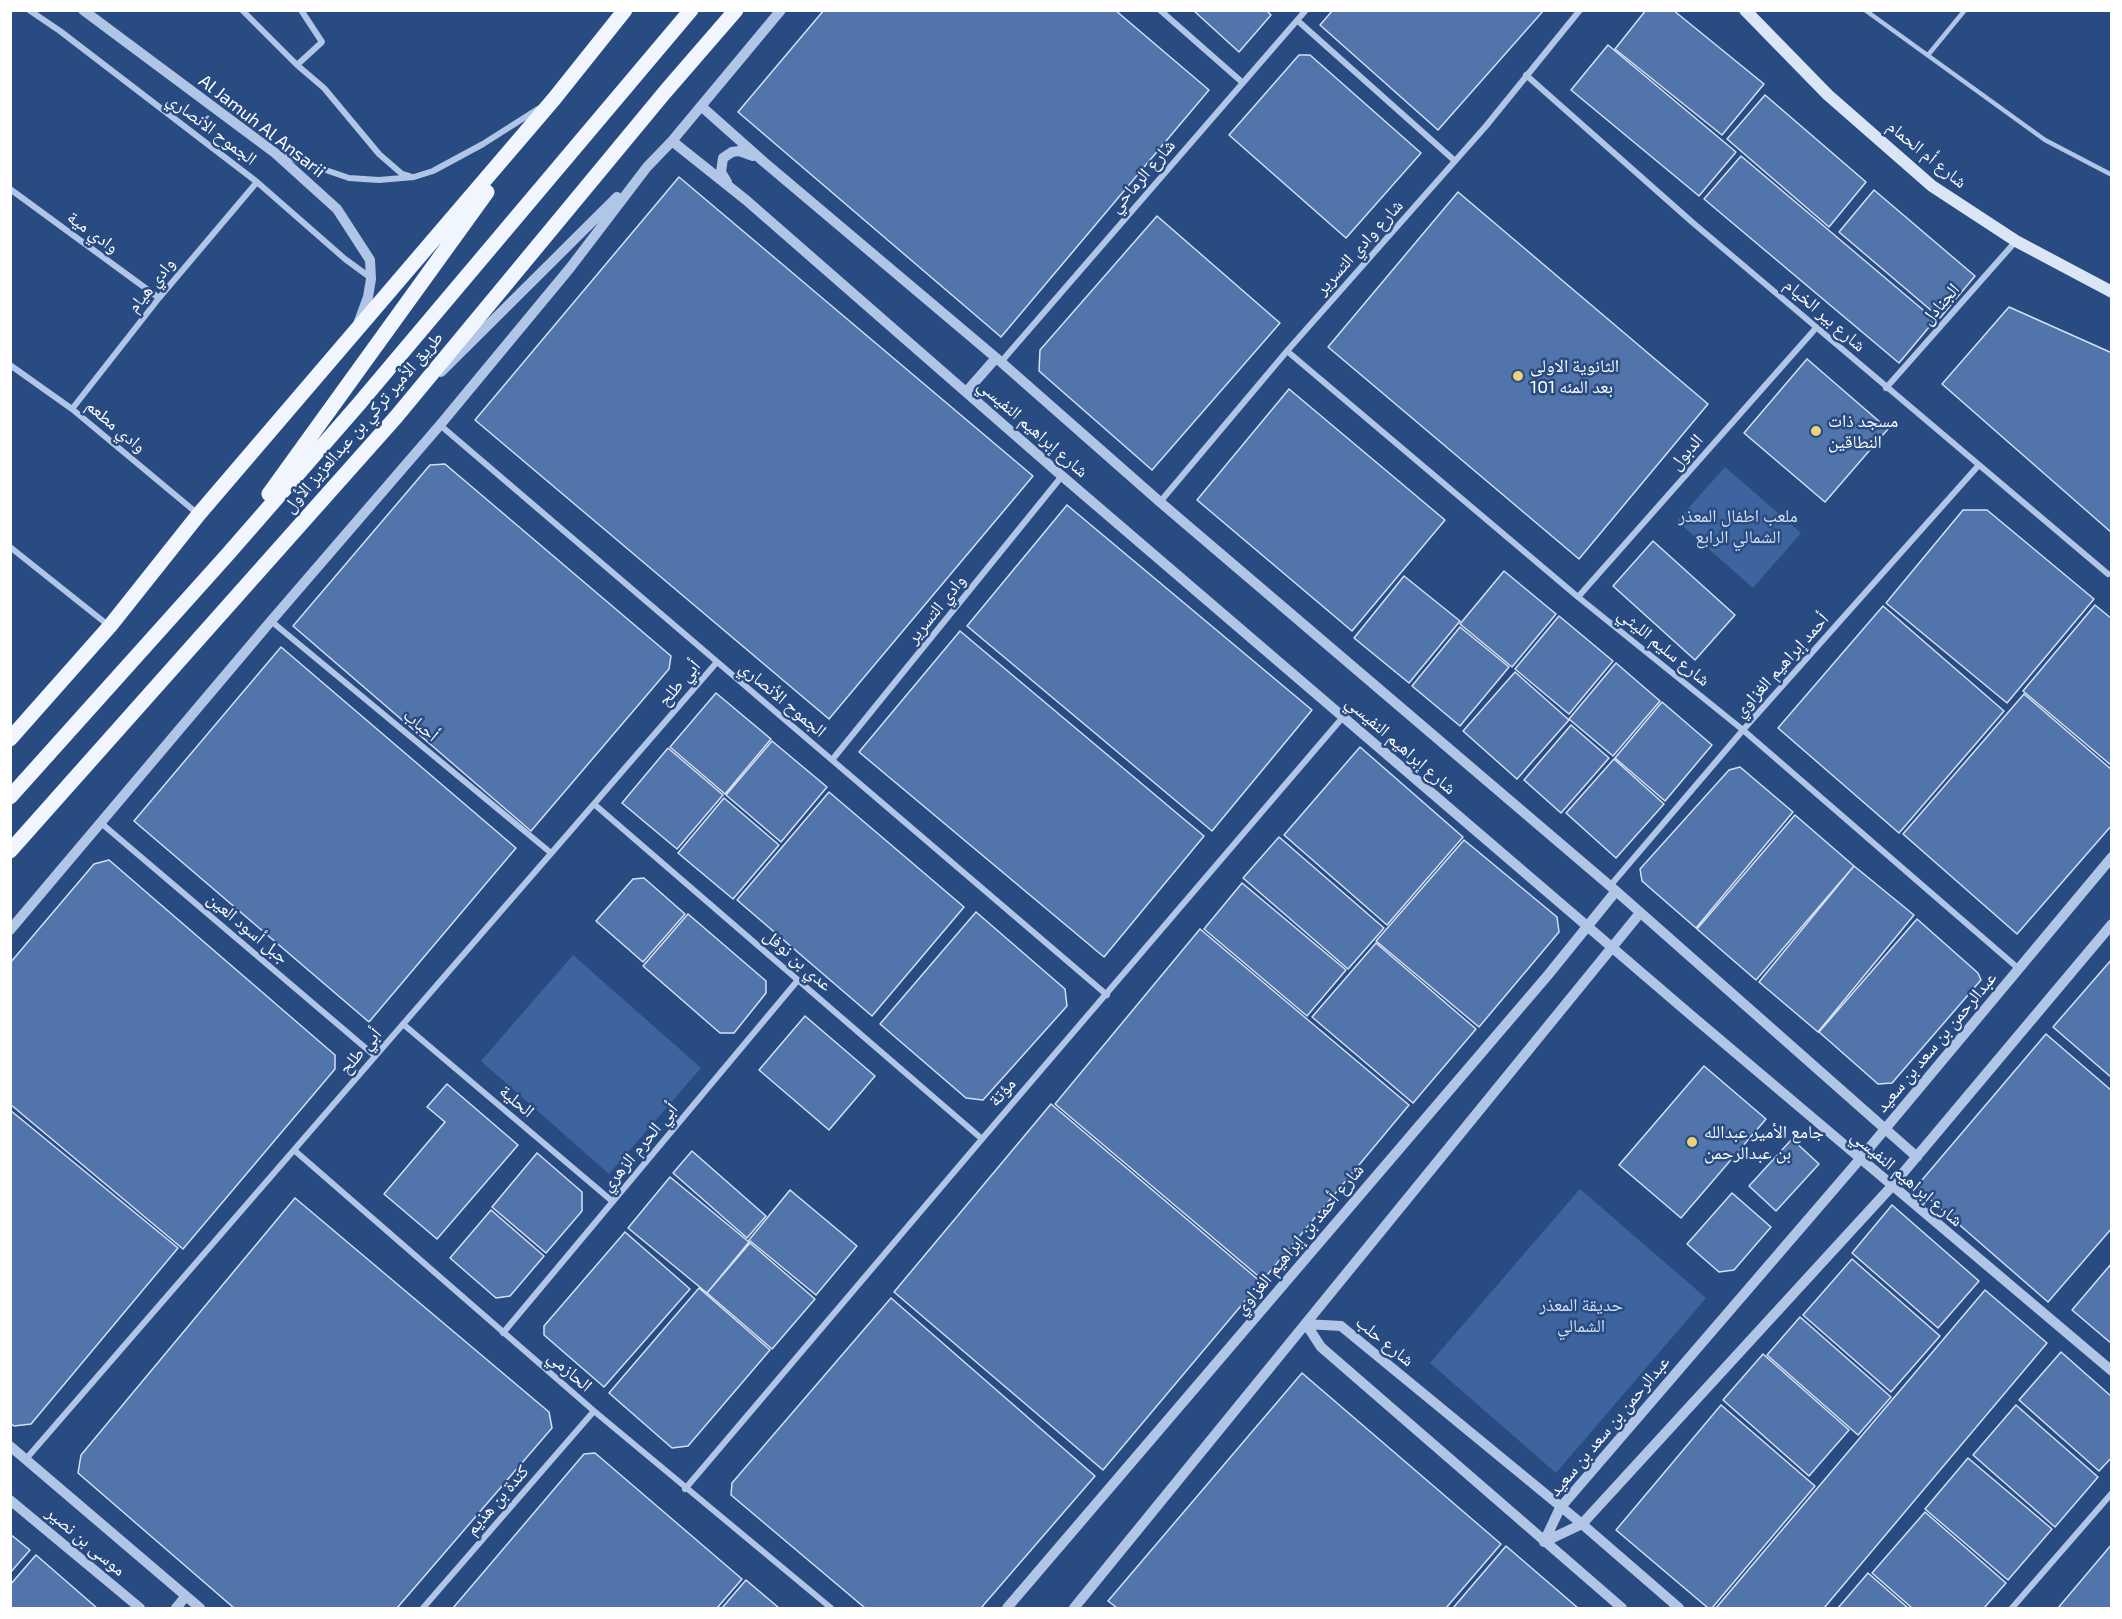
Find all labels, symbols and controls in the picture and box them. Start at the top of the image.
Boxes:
street label: Al Jamuh Al Ansarii [195,70,329,182]
street label: الجموح الأنصاري [163,88,261,170]
street label: شارع أم الحمام [1883,115,1971,193]
street label: شارع الرماحي [1104,135,1180,217]
street label: شارع وادي التسرير [1311,195,1407,299]
street label: وادي مية [63,206,123,258]
street label: وادي هيام [122,253,180,317]
street label: شارع بير الخيام [1780,274,1870,356]
street label: الجنادل [1916,279,1964,329]
street label: طريق الأمير تركي بن عبدالعزيز الأول [278,327,448,517]
place label: الثانوية الاولى بعد المئه 101 [1530,355,1619,398]
marker: الثانوية الاولى بعد المئه 101 [1511,369,1525,383]
street label: شارع إبراهيم النفيسي [973,374,1093,482]
street label: وادي مطعم [82,395,150,457]
place label: مسجد ذات النطاقين [1828,410,1898,452]
marker: مسجد ذات النطاقين [1809,424,1823,438]
street label: الدبول [1664,430,1708,474]
park label: ملعب اطفال المعذر الشمالي الرابع [1678,505,1798,548]
street label: وادي التسرير [902,570,970,648]
street label: شارع سليم الليثي [1614,603,1714,691]
street label: أحمد إبراهيم الغزاوي [1729,609,1833,721]
street label: أبي طلح [653,656,705,710]
street label: الجموح الأنصاري [735,656,831,742]
street label: شارع إبراهيم النفيسي [1341,691,1461,799]
street label: أحباب [399,704,443,746]
street label: جبل أسود العين [203,888,293,968]
street label: عدي بن نوفل [759,924,837,996]
street label: عبدالرحمن بن سعد بن سعيد [1871,967,2001,1117]
street label: أبي طلح [334,1024,386,1078]
street label: مؤتة [984,1073,1020,1111]
street label: الحلية [495,1080,539,1122]
street label: أبي الحرم الزهري [596,1098,682,1196]
place label: جامع الأمير عبدالله بن عبدالرحمن [1704,1121,1824,1164]
street label: شارع إبراهيم النفيسي [1847,1125,1967,1231]
marker: جامع الأمير عبدالله بن عبدالرحمن [1685,1135,1699,1149]
street label: شارع أحمد بن إبراهيم الغزاوي [1230,1159,1368,1319]
park label: حديقة المعذر الشمالي [1539,1294,1623,1336]
street label: شارع حلب [1351,1311,1419,1371]
street label: الحازمي [543,1346,597,1396]
street label: عبدالرحمن بن سعد بن سعيد [1544,1351,1674,1501]
street label: كندة بن هذيم [461,1461,533,1539]
street label: موسى بن نصير [42,1502,130,1580]

